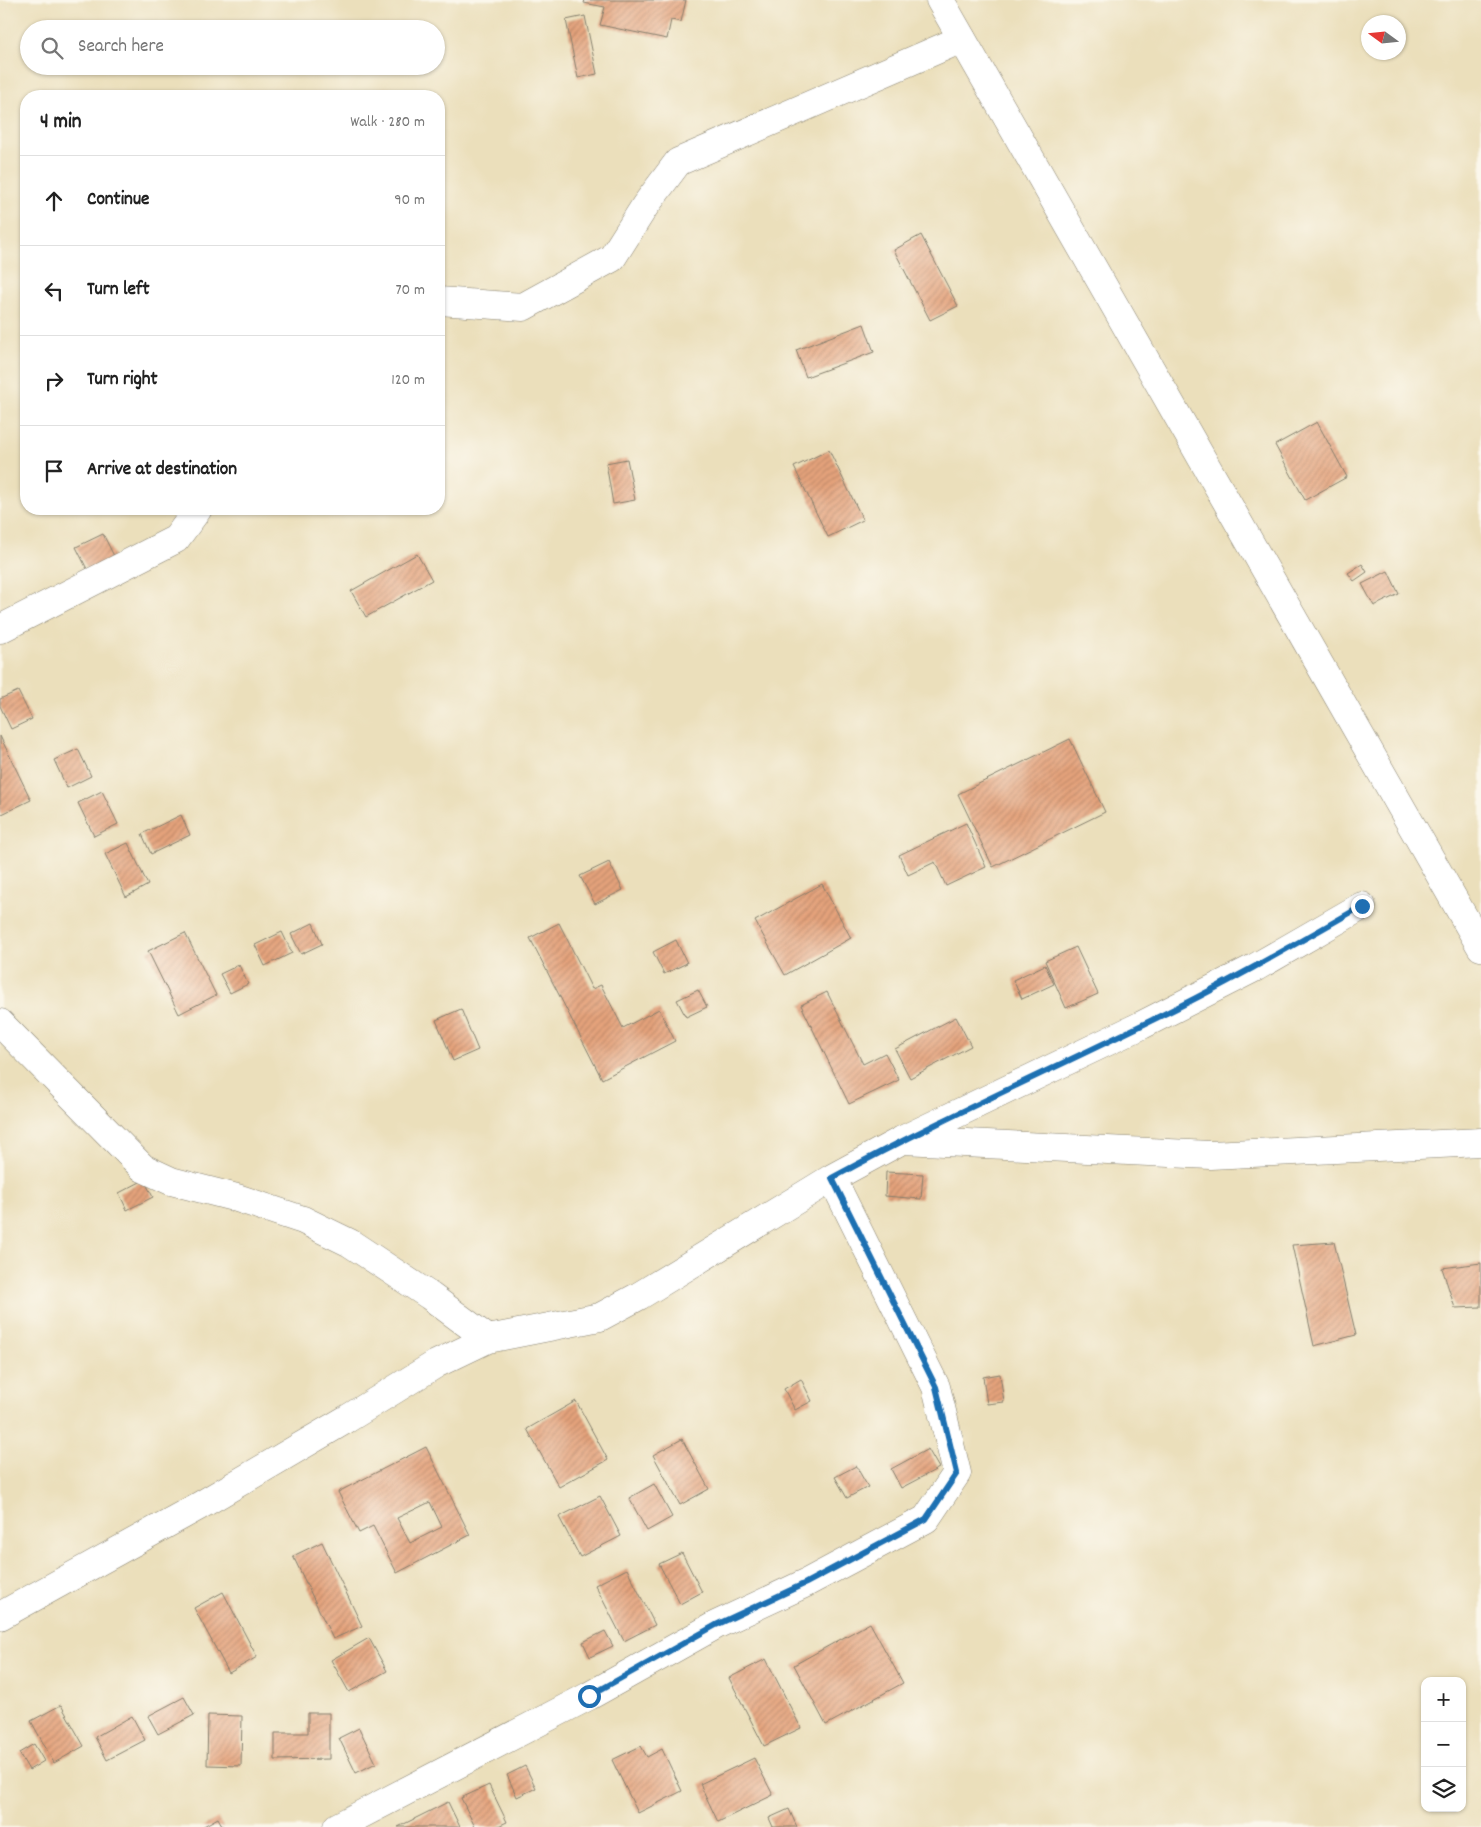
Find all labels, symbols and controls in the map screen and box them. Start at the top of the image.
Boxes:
north arrow [1361,15,1406,60]
search box [20,20,445,75]
icon: search [38,34,66,62]
text: Search here [78,34,164,61]
text: 4 min [40,108,82,138]
text: Walk · 280 m [350,111,425,134]
icon: ahead [40,187,68,215]
text: Continue [87,187,149,214]
text: 90 m [394,189,425,212]
icon: left [40,277,68,305]
text: Turn left [87,277,150,304]
text: 70 m [395,279,425,302]
icon: right [40,367,68,395]
text: Turn right [87,367,158,394]
text: 120 m [391,369,425,392]
icon: arrive [40,457,68,485]
text: Arrive at destination [87,457,237,484]
route end [1351,895,1374,918]
map controls [1421,1677,1466,1812]
button: + [1421,1677,1466,1722]
route start [578,1685,601,1708]
button: − [1421,1722,1466,1767]
button: layers [1421,1767,1466,1812]

